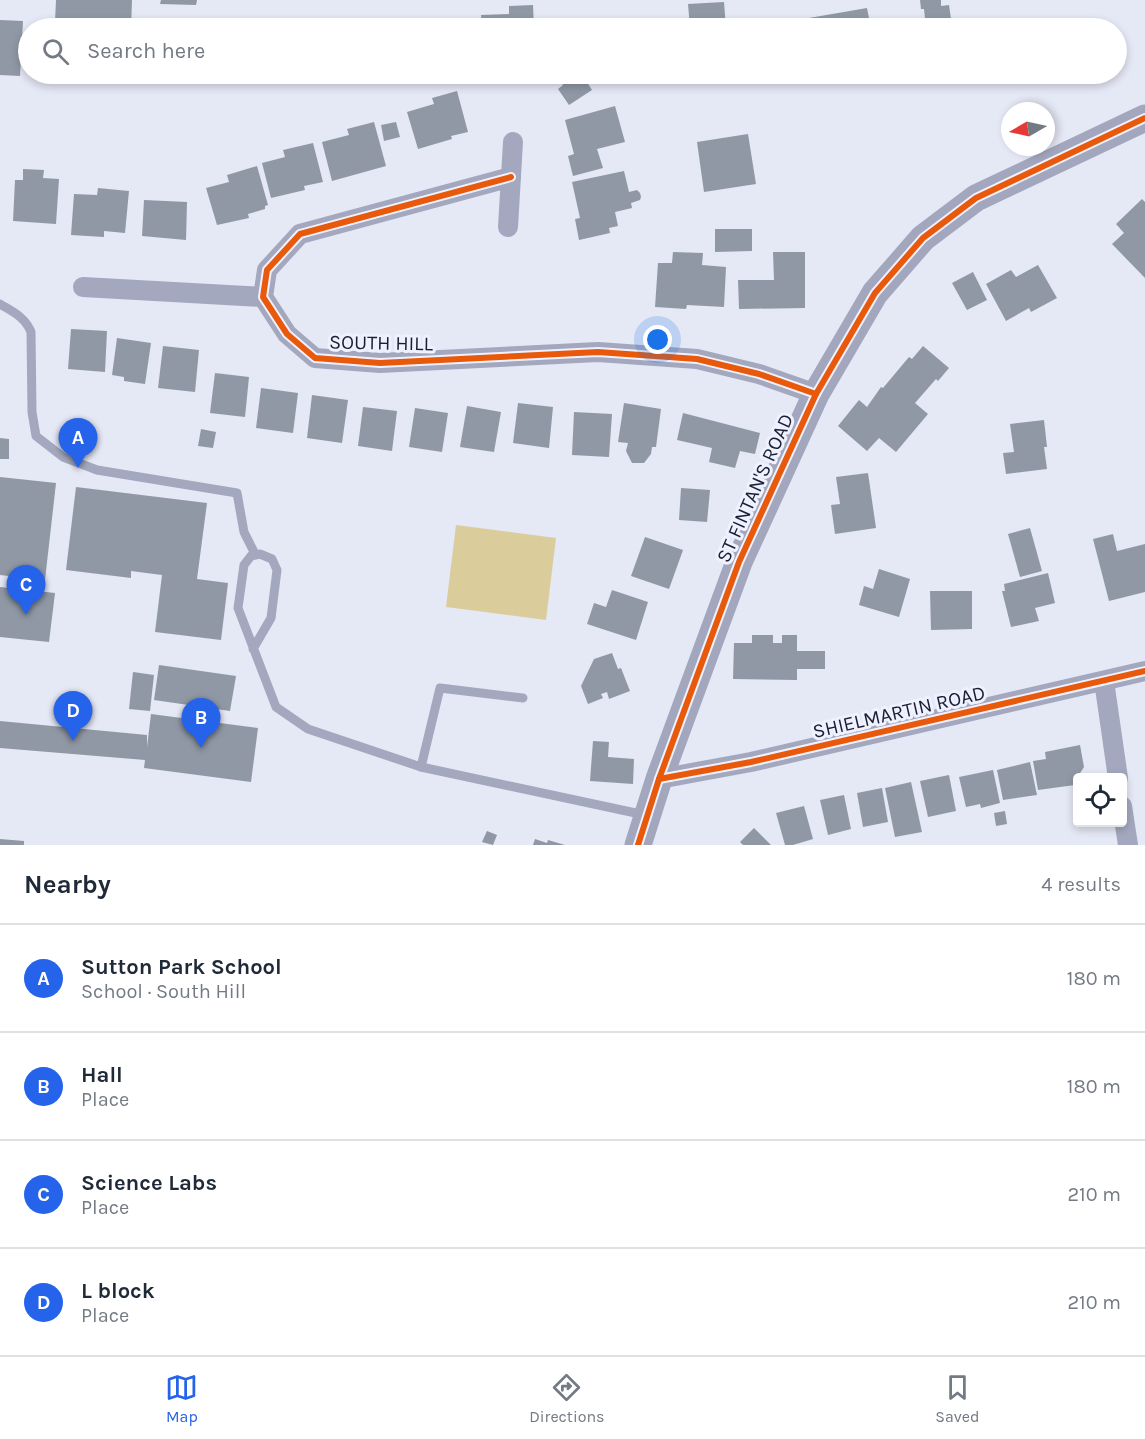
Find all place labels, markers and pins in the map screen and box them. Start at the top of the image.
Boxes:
pin: A [58,418,98,468]
pin: C [6,566,46,615]
pin: D [54,692,92,741]
pin: B [182,698,220,748]

